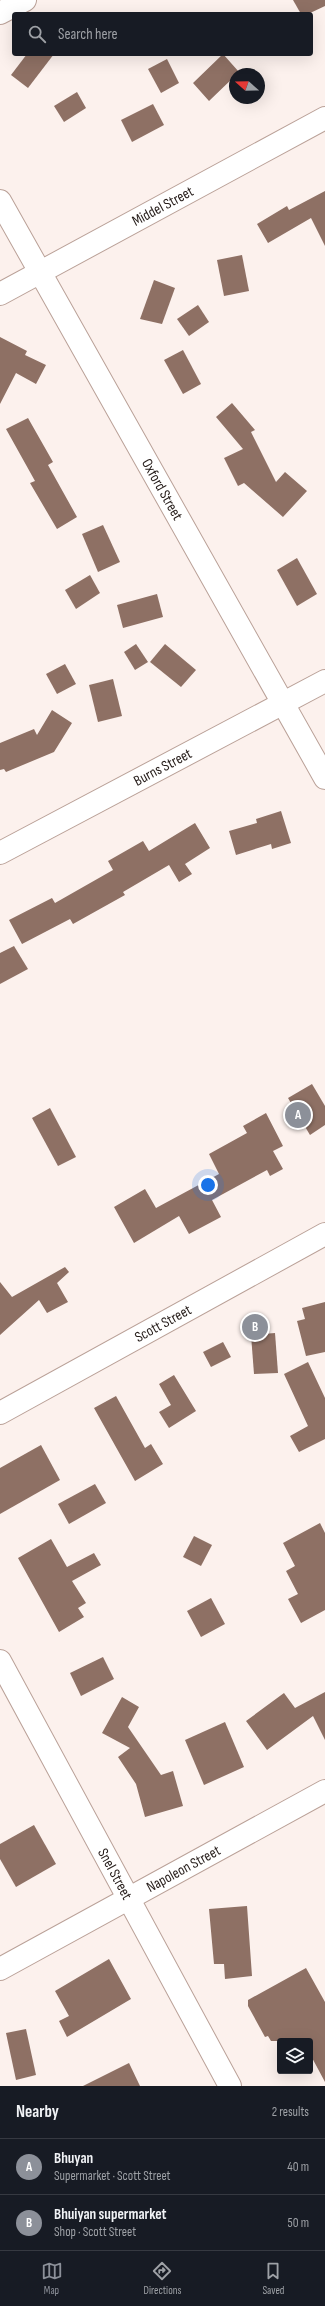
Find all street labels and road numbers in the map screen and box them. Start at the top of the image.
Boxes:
street label: Middel Street [129,181,197,230]
street label: Oxford Street [138,455,188,524]
street label: Burns Street [130,744,195,790]
street label: Scott Street [131,1300,195,1347]
street label: Napoleon Street [143,1841,224,1896]
street label: Snel Street [94,1845,137,1903]

